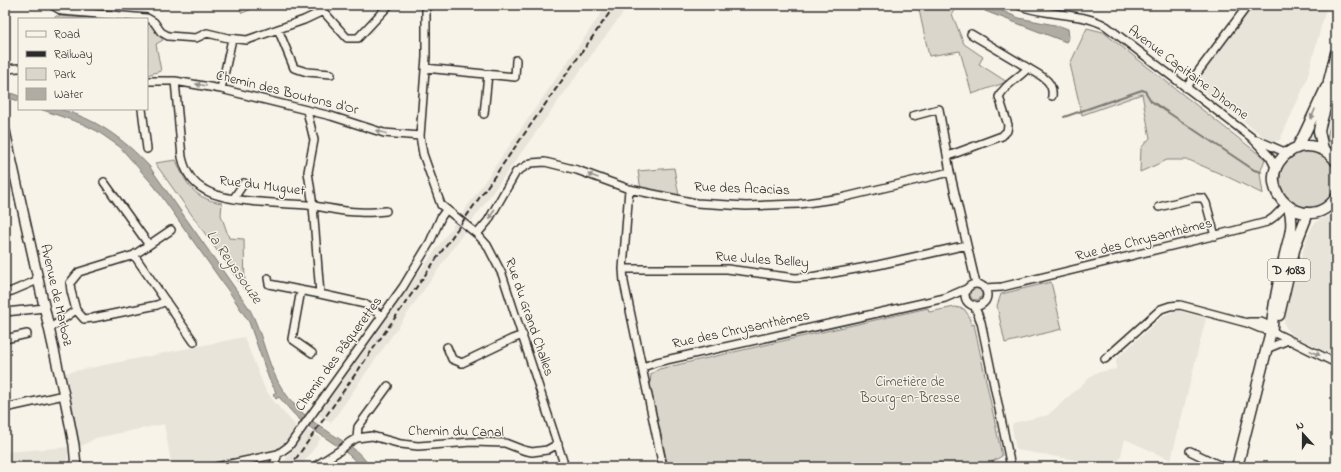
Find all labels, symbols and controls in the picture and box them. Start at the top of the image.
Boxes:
legend [18,18,148,110]
street label: Avenue Capitaine Dhonne [1123,21,1253,126]
text: Road [54,26,80,44]
text: Railway [54,46,93,65]
street label: Chemin des Boutons d'Or [214,65,361,121]
text: Park [54,66,76,84]
one-way arrow [195,82,207,88]
text: Water [54,86,83,104]
one-way arrow [1310,109,1316,120]
one-way arrow [375,128,387,134]
street label: Rue du Muguet [218,170,307,203]
one-way arrow [586,173,598,179]
street label: Rue des Acacias [694,177,790,201]
one-way arrow [488,208,495,220]
street label: Rue des Chrysanthèmes [1073,213,1215,268]
water label: La Reyssouze [200,226,268,310]
street label: Avenue de Marboz [34,242,78,348]
street label: Rue Jules Belley [714,246,810,275]
street label: Rue du Grand Challes [499,255,559,379]
road number: D 1083 [1268,259,1310,281]
street label: Chemin des Pâquerettes [290,292,388,416]
street label: Rue des Chrysanthèmes [670,305,812,356]
one-way arrow [1309,350,1320,356]
park label: Cimetière de Bourg-en-Bresse [859,372,960,410]
north arrow [1283,414,1323,454]
text: N [1293,417,1306,434]
street label: Chemin du Canal [408,421,504,443]

